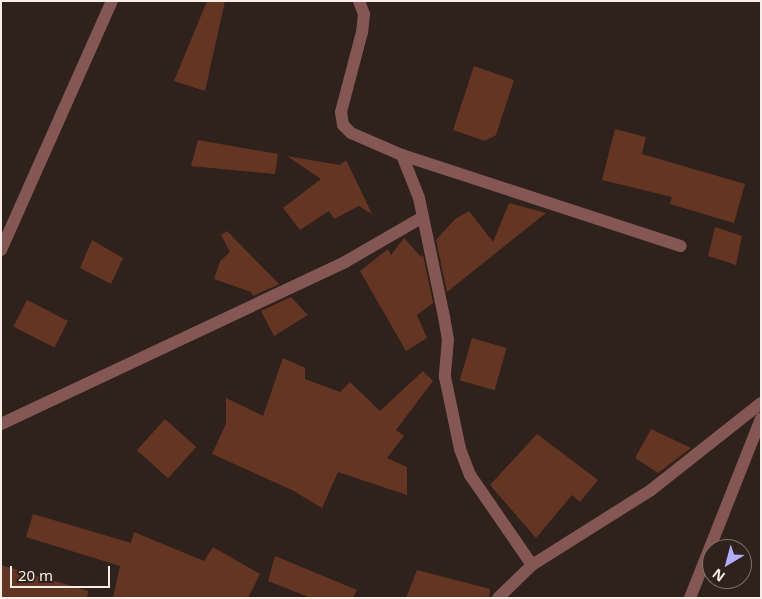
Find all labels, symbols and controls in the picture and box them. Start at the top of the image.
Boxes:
north arrow [702,539,752,589]
scale bar [12,556,112,588]
text: 20 m [18,565,53,585]
text: N [708,565,729,587]

